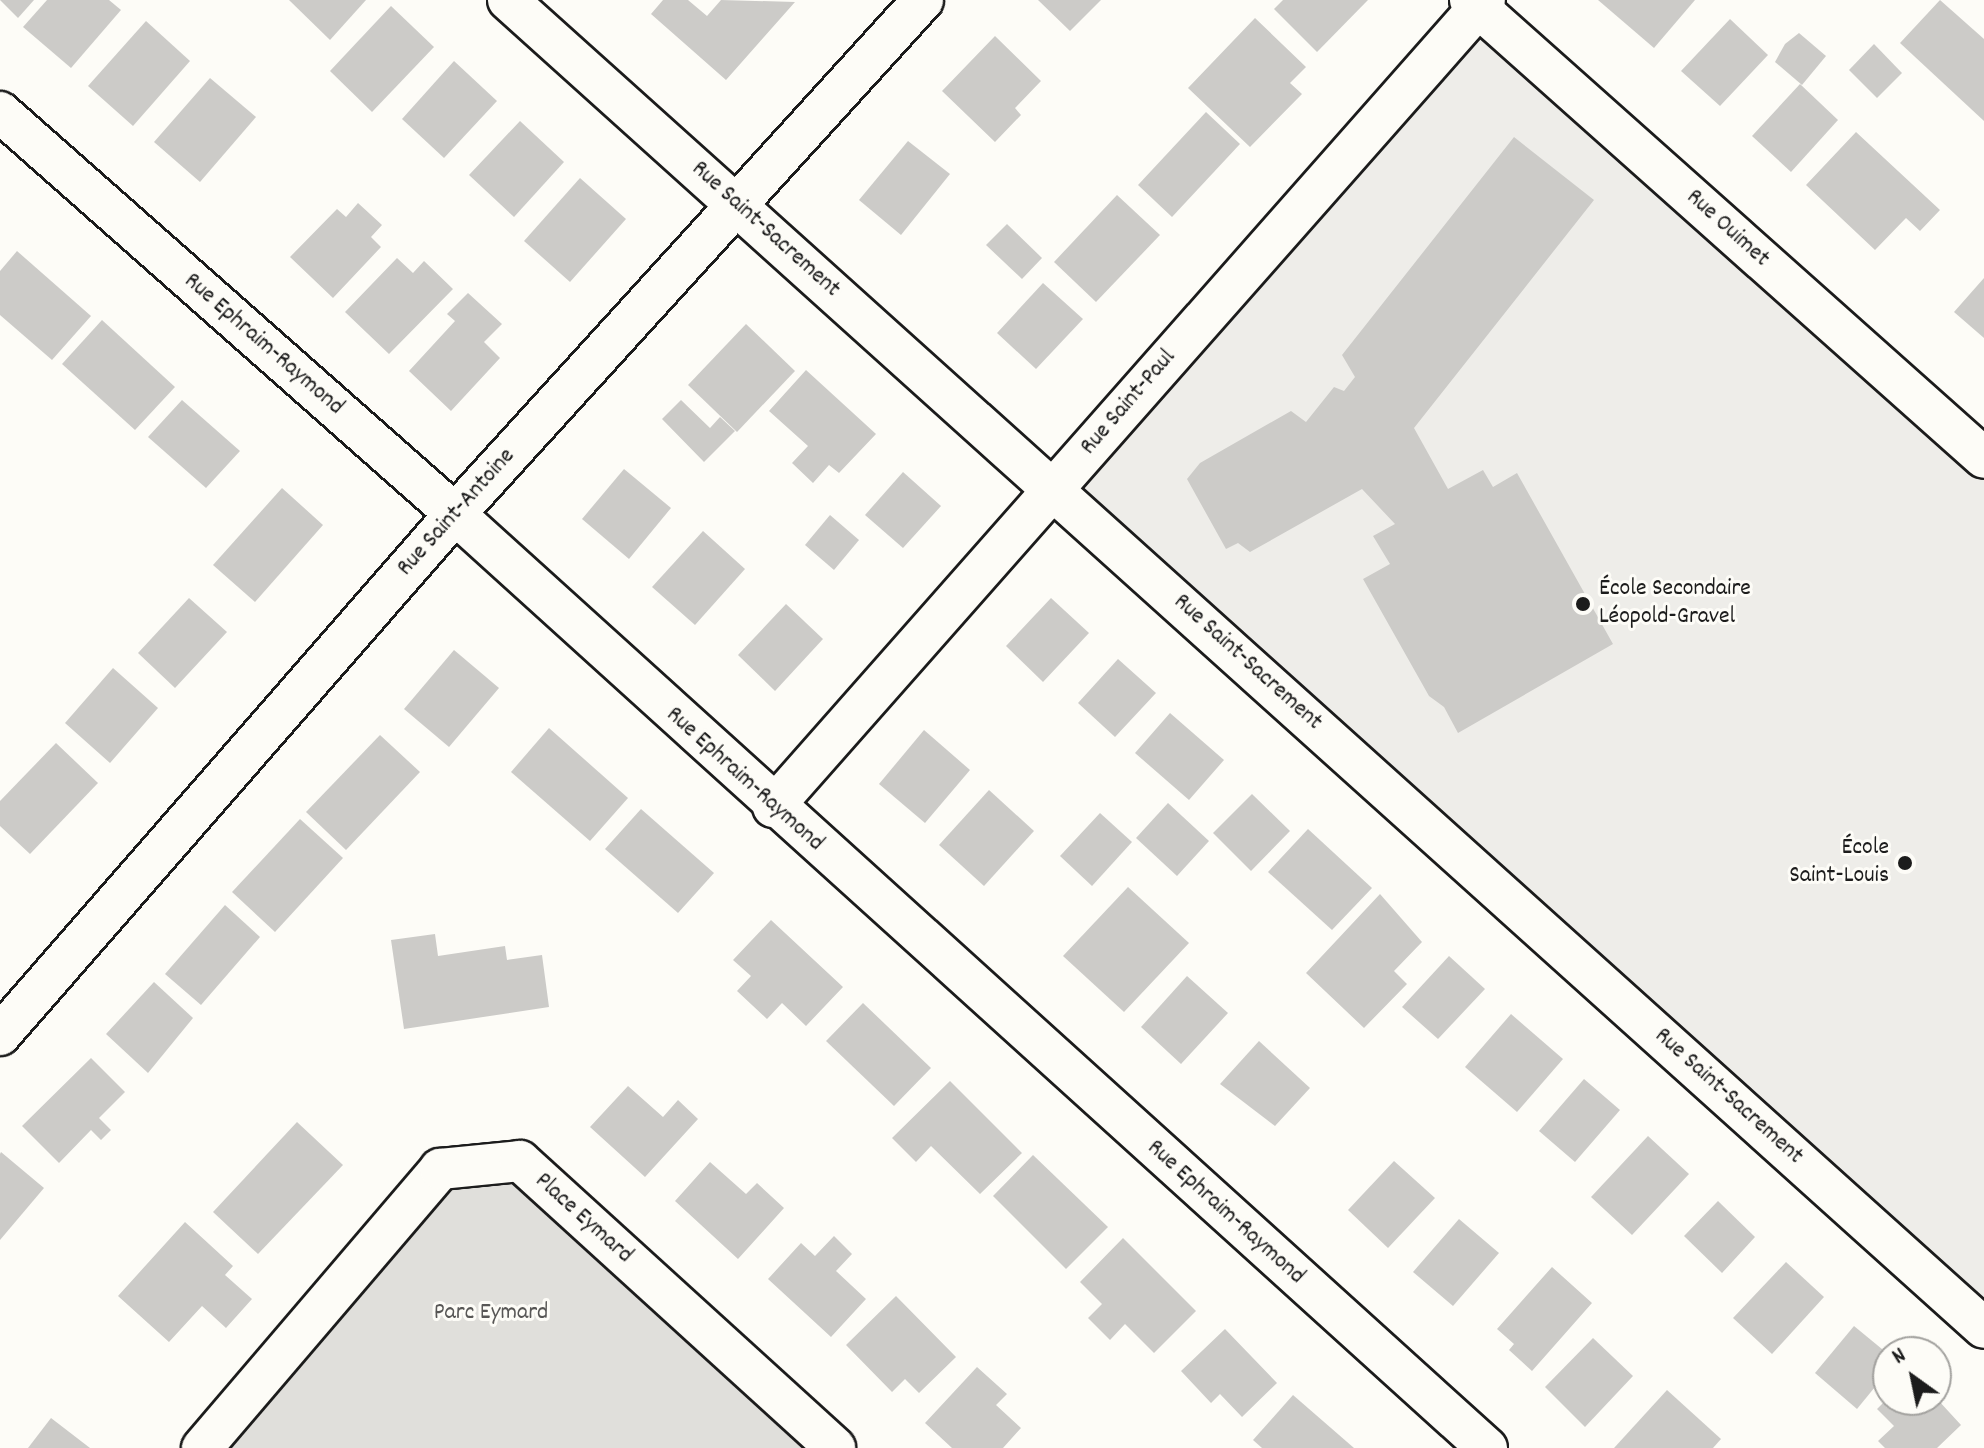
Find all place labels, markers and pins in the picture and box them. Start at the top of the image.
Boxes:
place label: École Secondaire Léopold-Gravel [1599,576,1751,632]
marker: École Secondaire Léopold-Gravel [1574,595,1592,613]
place label: École Saint-Louis [1789,835,1889,891]
marker: École Saint-Louis [1896,854,1914,872]

